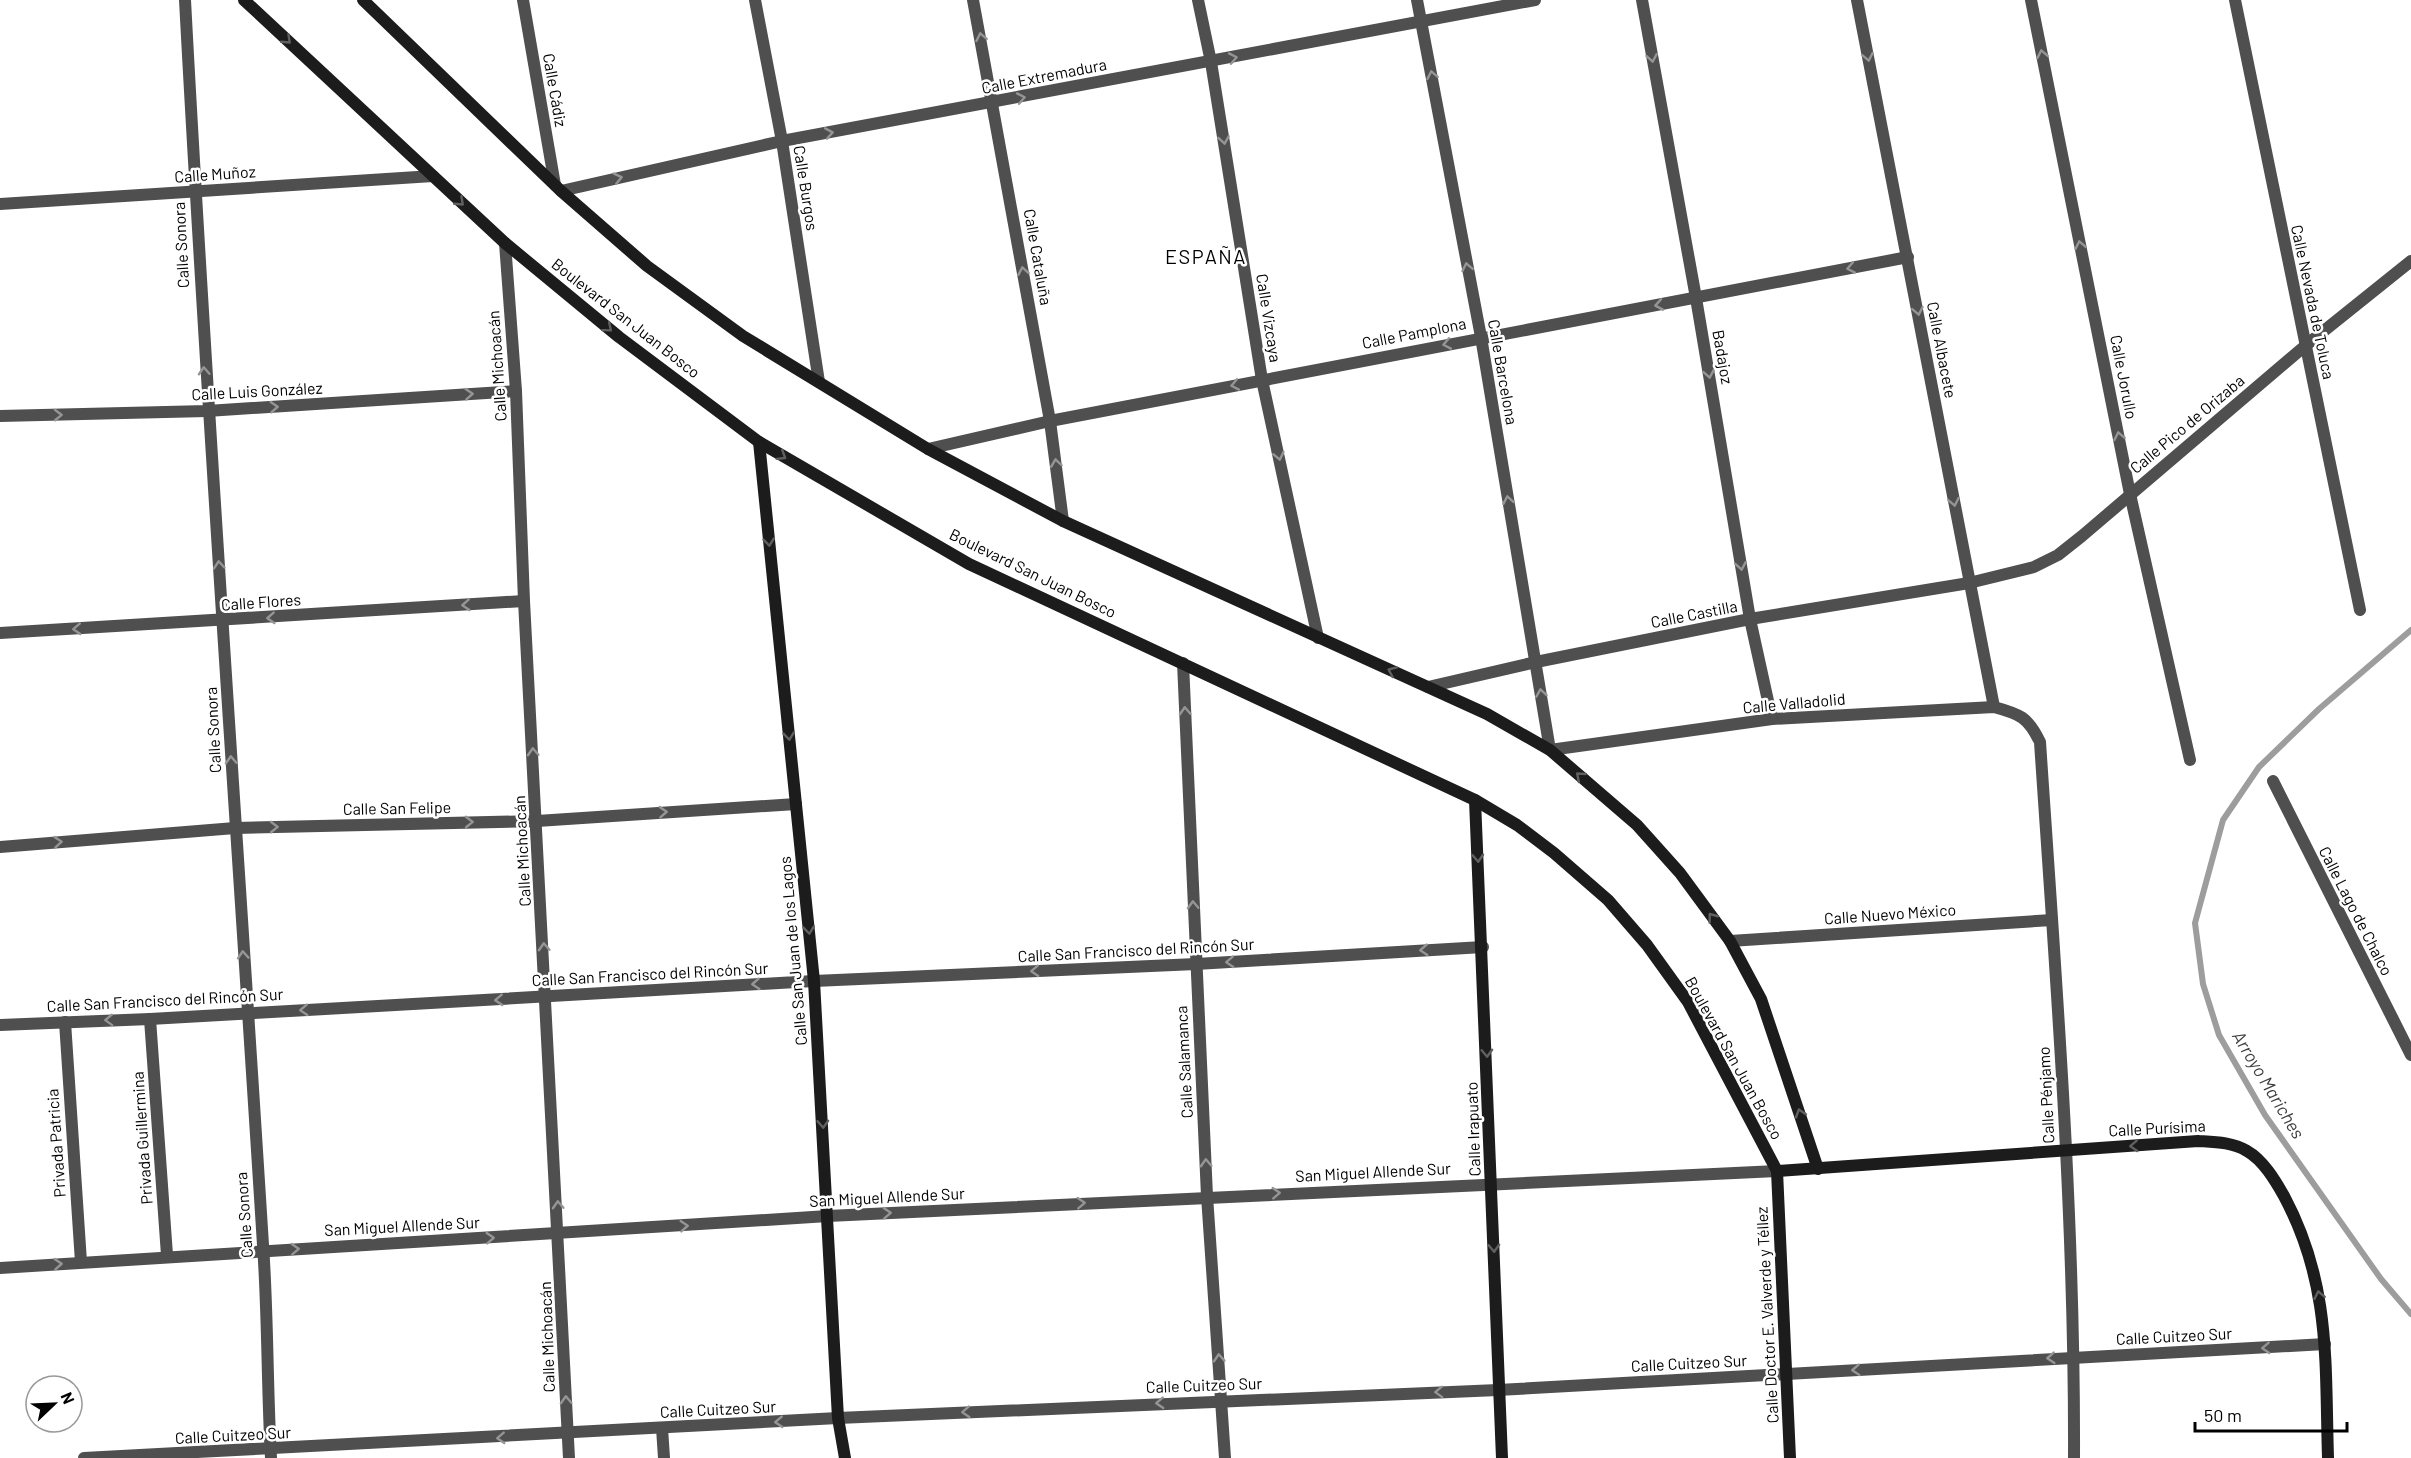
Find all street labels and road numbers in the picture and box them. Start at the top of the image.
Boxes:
street label: Calle Cádiz [540,52,571,128]
street label: Calle Extremadura [980,54,1108,97]
street label: Calle Burgos [790,144,823,232]
street label: Calle Muñoz [174,161,256,186]
street label: Calle Sonora [169,202,192,289]
street label: Calle Cataluña [1021,207,1056,307]
street label: Calle Nevada de Toluca [2288,223,2339,381]
street label: Boulevard San Juan Bosco [548,254,704,381]
street label: Calle Vizcaya [1253,272,1286,363]
street label: Calle Albacete [1924,300,1961,400]
street label: Calle Michoacán [483,310,510,422]
street label: Calle Pamplona [1360,313,1468,352]
street label: Calle Barcelona [1485,318,1522,426]
street label: Badajoz [1709,328,1738,386]
street label: Calle Jorullo [2107,333,2142,421]
street label: Calle Pico de Orizaba [2126,370,2248,477]
street label: Calle Luis González [191,378,323,403]
street label: Boulevard San Juan Bosco [947,524,1120,621]
street label: Calle Flores [220,589,302,614]
street label: Calle Castilla [1649,596,1739,631]
street label: Calle Sonora [201,687,224,774]
street label: Calle Valladolid [1742,689,1846,716]
street label: Calle Michoacán [509,795,534,907]
street label: Calle San Felipe [343,797,451,818]
street label: Calle Lago de Chalco [2316,843,2397,978]
street label: Calle San Juan de los Lagos [775,856,810,1047]
street label: Calle Nuevo México [1823,899,1957,928]
street label: Calle San Francisco del Rincón Sur [1017,934,1255,965]
street label: Calle San Francisco del Rincón Sur [531,958,769,989]
street label: Boulevard San Juan Bosco [1682,973,1787,1142]
street label: Calle San Francisco del Rincón Sur [46,984,284,1015]
street label: Calle Salamanca [1171,1005,1196,1119]
street label: Calle Pénjamo [2033,1046,2058,1144]
street label: Privada Guillermina [127,1071,156,1205]
street label: Calle Irapuato [1461,1081,1484,1177]
street label: Privada Patricia [42,1088,69,1198]
street label: Calle Purísima [2108,1115,2206,1140]
street label: San Miguel Allende Sur [1295,1158,1451,1185]
street label: Calle Sonora [231,1171,256,1259]
street label: San Miguel Allende Sur [809,1183,965,1210]
street label: Calle Doctor E. Valverde y Téllez [1751,1206,1782,1424]
street label: San Miguel Allende Sur [324,1212,480,1239]
street label: Calle Michoacán [535,1281,558,1393]
street label: Calle Cuitzeo Sur [2115,1323,2233,1348]
street label: Calle Cuitzeo Sur [1630,1350,1748,1375]
street label: Calle Cuitzeo Sur [1145,1373,1263,1396]
street label: Calle Cuitzeo Sur [659,1396,777,1421]
street label: Calle Cuitzeo Sur [174,1422,292,1447]

